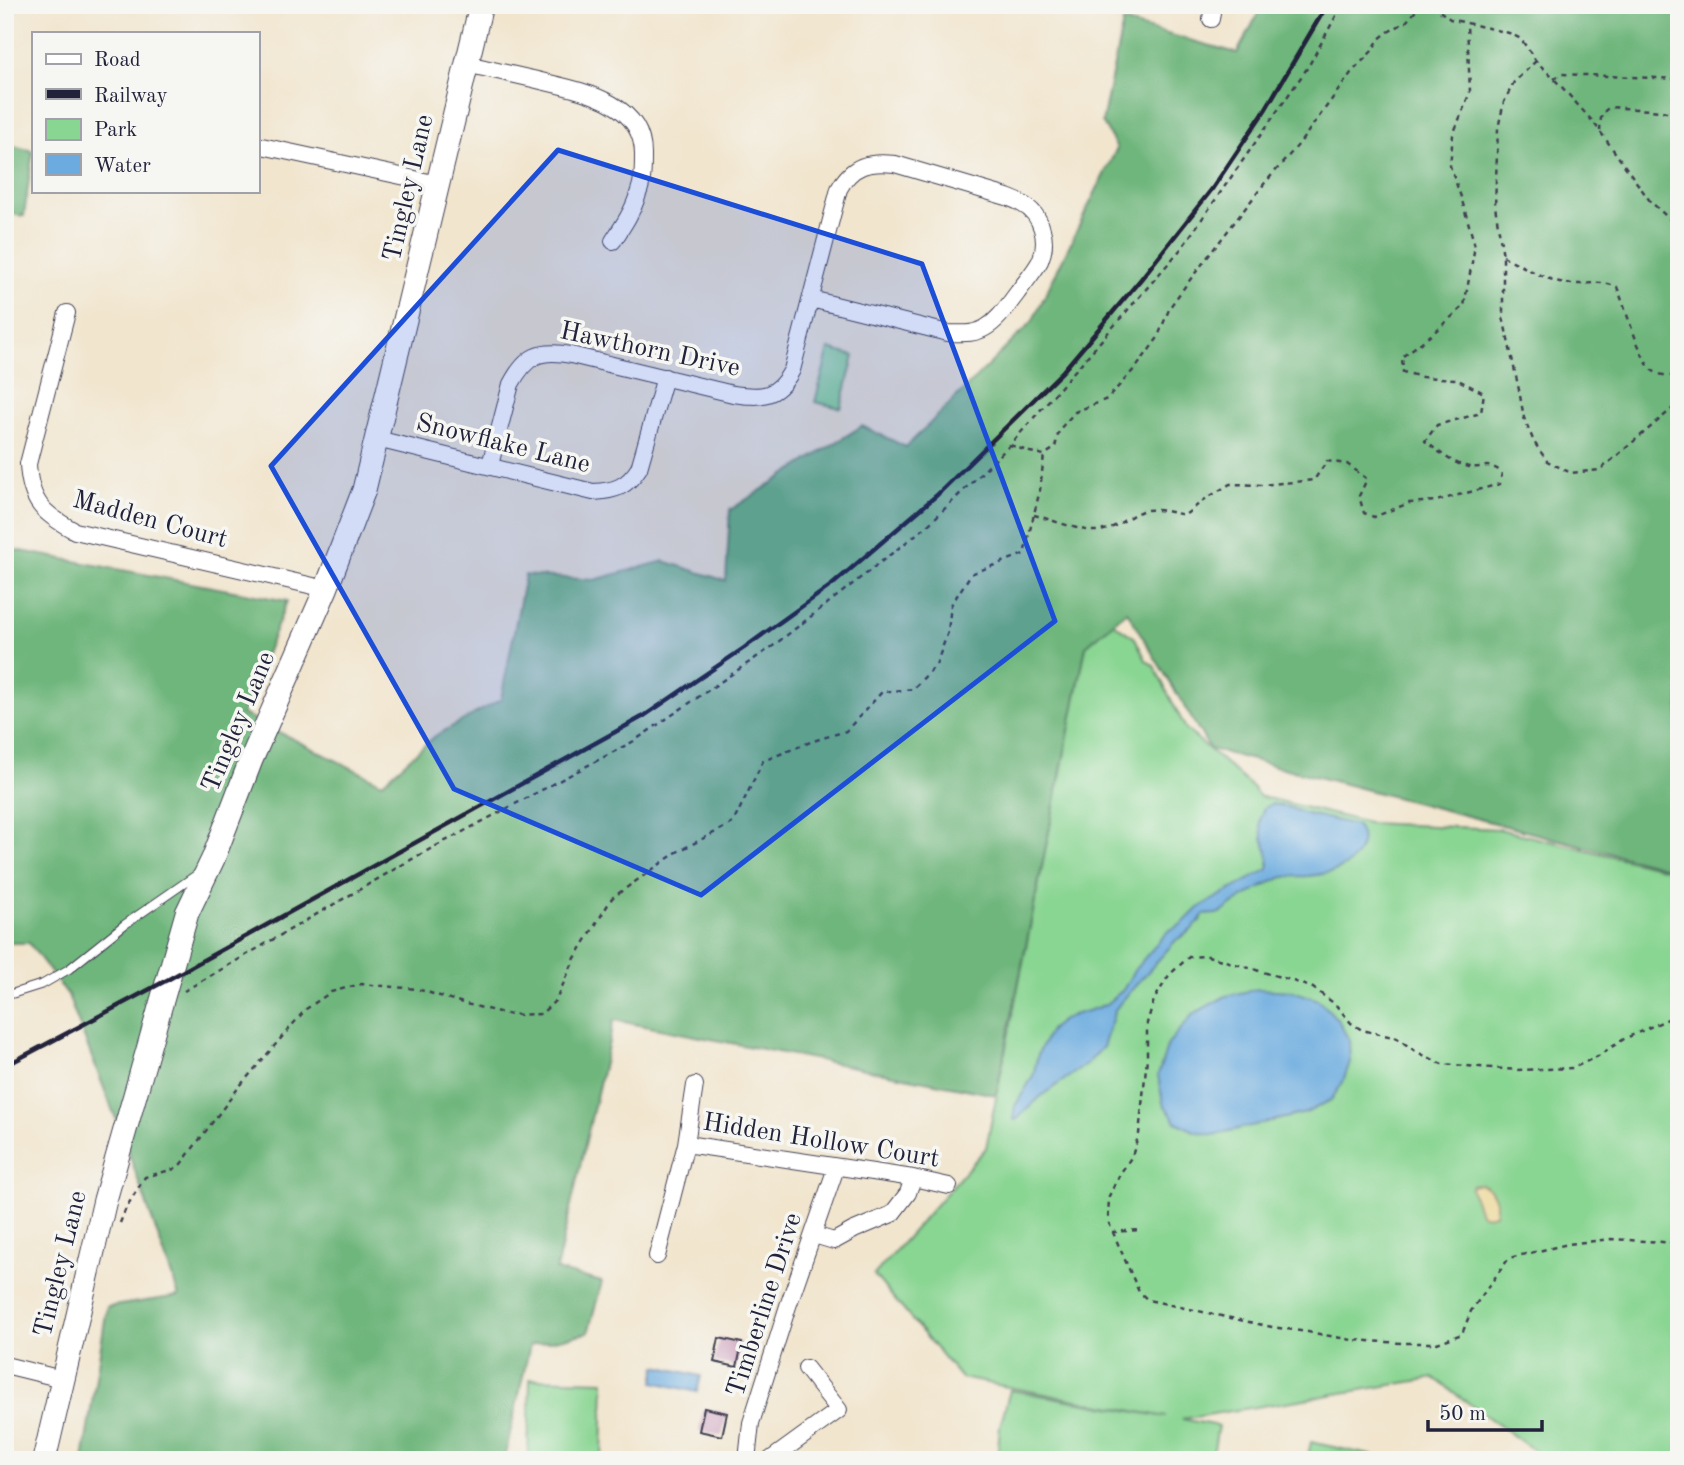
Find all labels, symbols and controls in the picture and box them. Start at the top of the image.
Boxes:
legend [32,32,259,192]
text: Road [94,50,141,71]
text: Railway [94,86,168,107]
street label: Tingley Lane [379,112,439,264]
text: Park [94,120,137,141]
text: Water [94,156,151,177]
street label: Hawthorn Drive [558,318,742,382]
street label: Snowflake Lane [413,410,593,478]
street label: Madden Court [70,487,230,553]
street label: Tingley Lane [198,648,280,796]
street label: Hidden Hollow Court [701,1109,941,1173]
street label: Tingley Lane [30,1188,92,1340]
street label: Timberline Drive [723,1210,807,1400]
scale bar [1428,1388,1542,1432]
text: 50 m [1439,1404,1486,1425]

